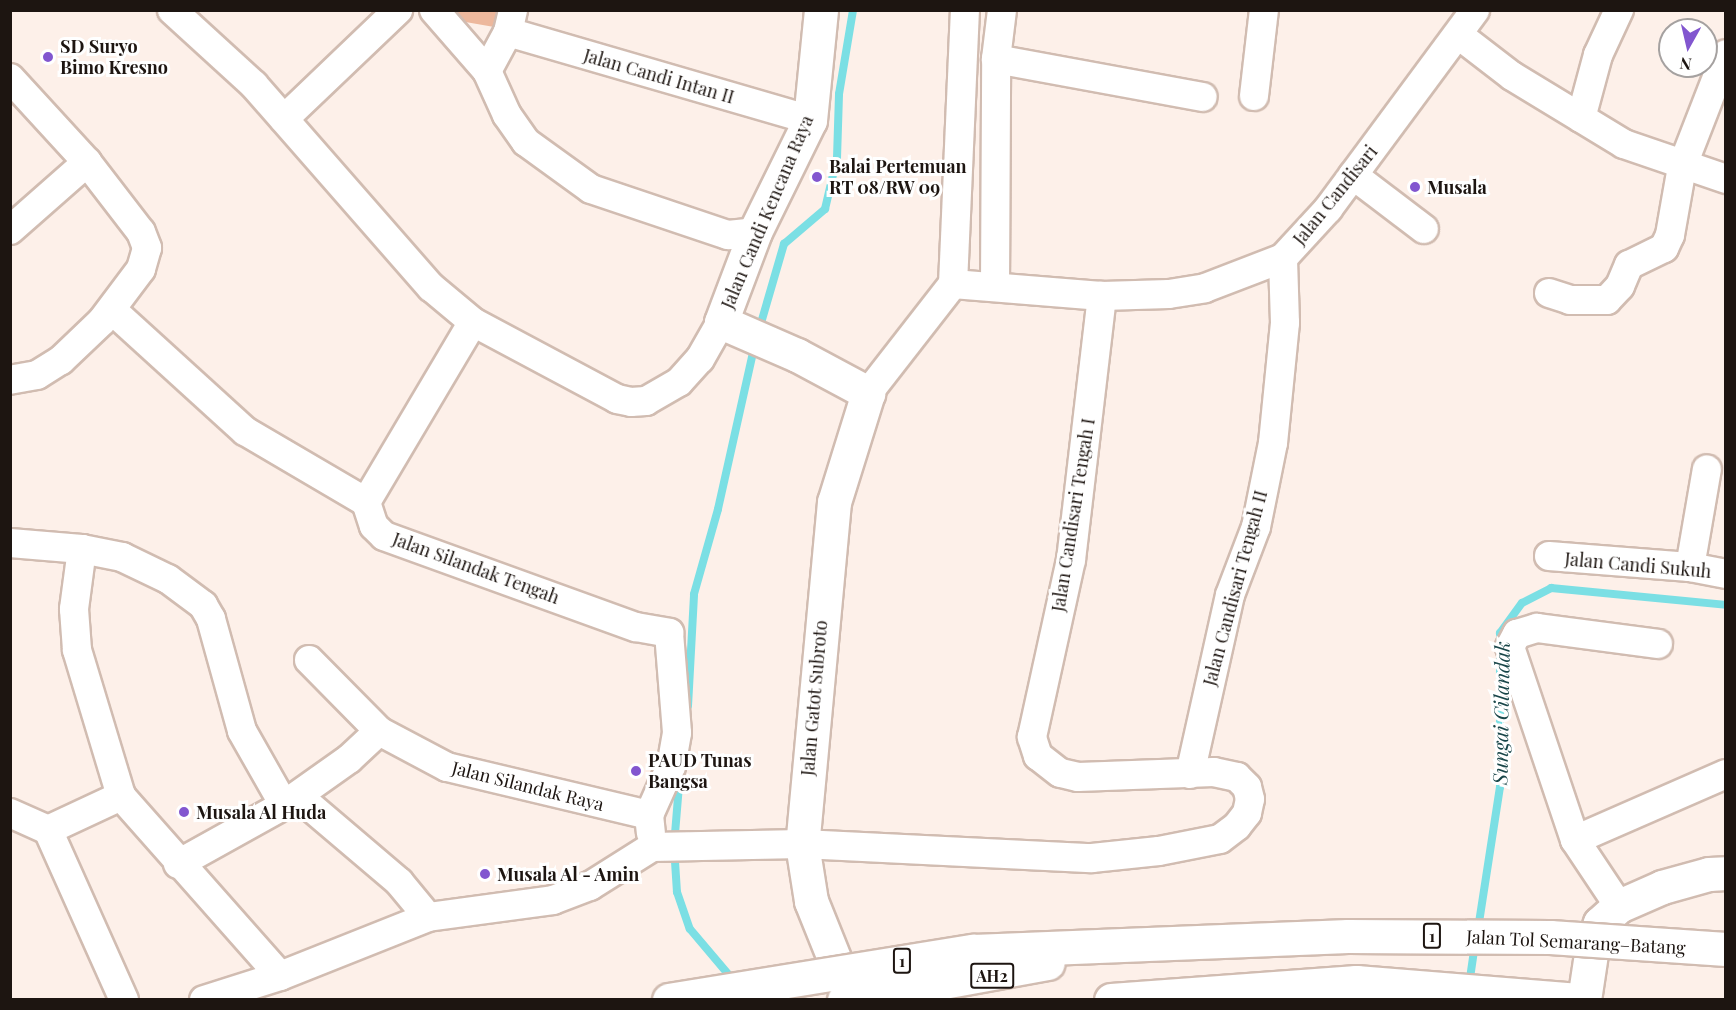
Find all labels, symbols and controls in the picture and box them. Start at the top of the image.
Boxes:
north arrow [1658,18,1718,78]
place label: SD Suryo Bimo Kresno [60,36,168,78]
street label: Jalan Candi Intan II [581,44,737,108]
marker: SD Suryo Bimo Kresno [41,50,55,64]
text: N [1679,53,1693,76]
street label: Jalan Candi Kencana Raya [716,112,818,312]
street label: Jalan Candisari [1288,141,1382,249]
place label: Balai Pertemuan RT 08/RW 09 [829,156,967,198]
marker: Balai Pertemuan RT 08/RW 09 [810,170,824,184]
place label: Musala [1427,176,1487,198]
marker: Musala [1408,180,1422,194]
street label: Jalan Candisari Tengah I [1047,417,1099,613]
street label: Jalan Candisari Tengah II [1198,488,1272,688]
street label: Jalan Silandak Tengah [389,528,563,608]
street label: Jalan Candi Sukuh [1564,548,1712,582]
street label: Jalan Gatot Subroto [796,619,832,777]
water label: Sungai Cilandak [1487,641,1513,785]
place label: PAUD Tunas Bangsa [648,750,752,792]
street label: Jalan Silandak Raya [450,757,606,815]
marker: PAUD Tunas Bangsa [629,764,643,778]
place label: Musala Al Huda [196,801,327,823]
marker: Musala Al Huda [177,805,191,819]
place label: Musala Al - Amin [497,863,641,885]
marker: Musala Al - Amin [478,867,492,881]
road number: 1 [1422,923,1442,949]
street label: Jalan Tol Semarang–Batang [1466,925,1686,959]
road number: 1 [892,948,912,974]
road number: AH2 [970,963,1014,989]

